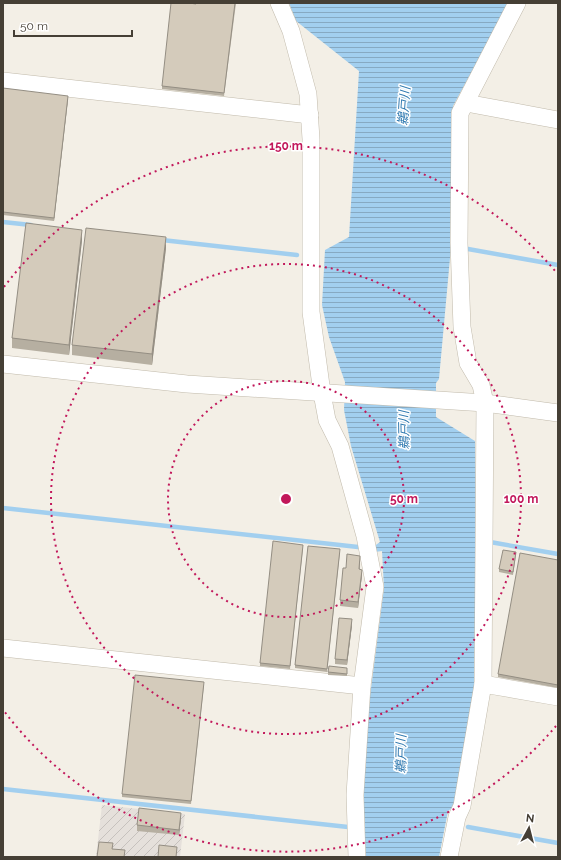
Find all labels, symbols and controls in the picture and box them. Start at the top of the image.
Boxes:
scale bar [14,12,132,38]
text: 50 m [20,19,48,33]
water label: 鵜戸川 [395,84,413,126]
text: 150 m [269,139,303,153]
water label: 鵜戸川 [396,408,412,450]
centre of rings [279,492,293,506]
text: 50 m [390,492,418,506]
text: 100 m [504,492,538,506]
water label: 鵜戸川 [393,732,409,774]
north arrow [509,808,549,848]
text: N [525,812,535,826]

